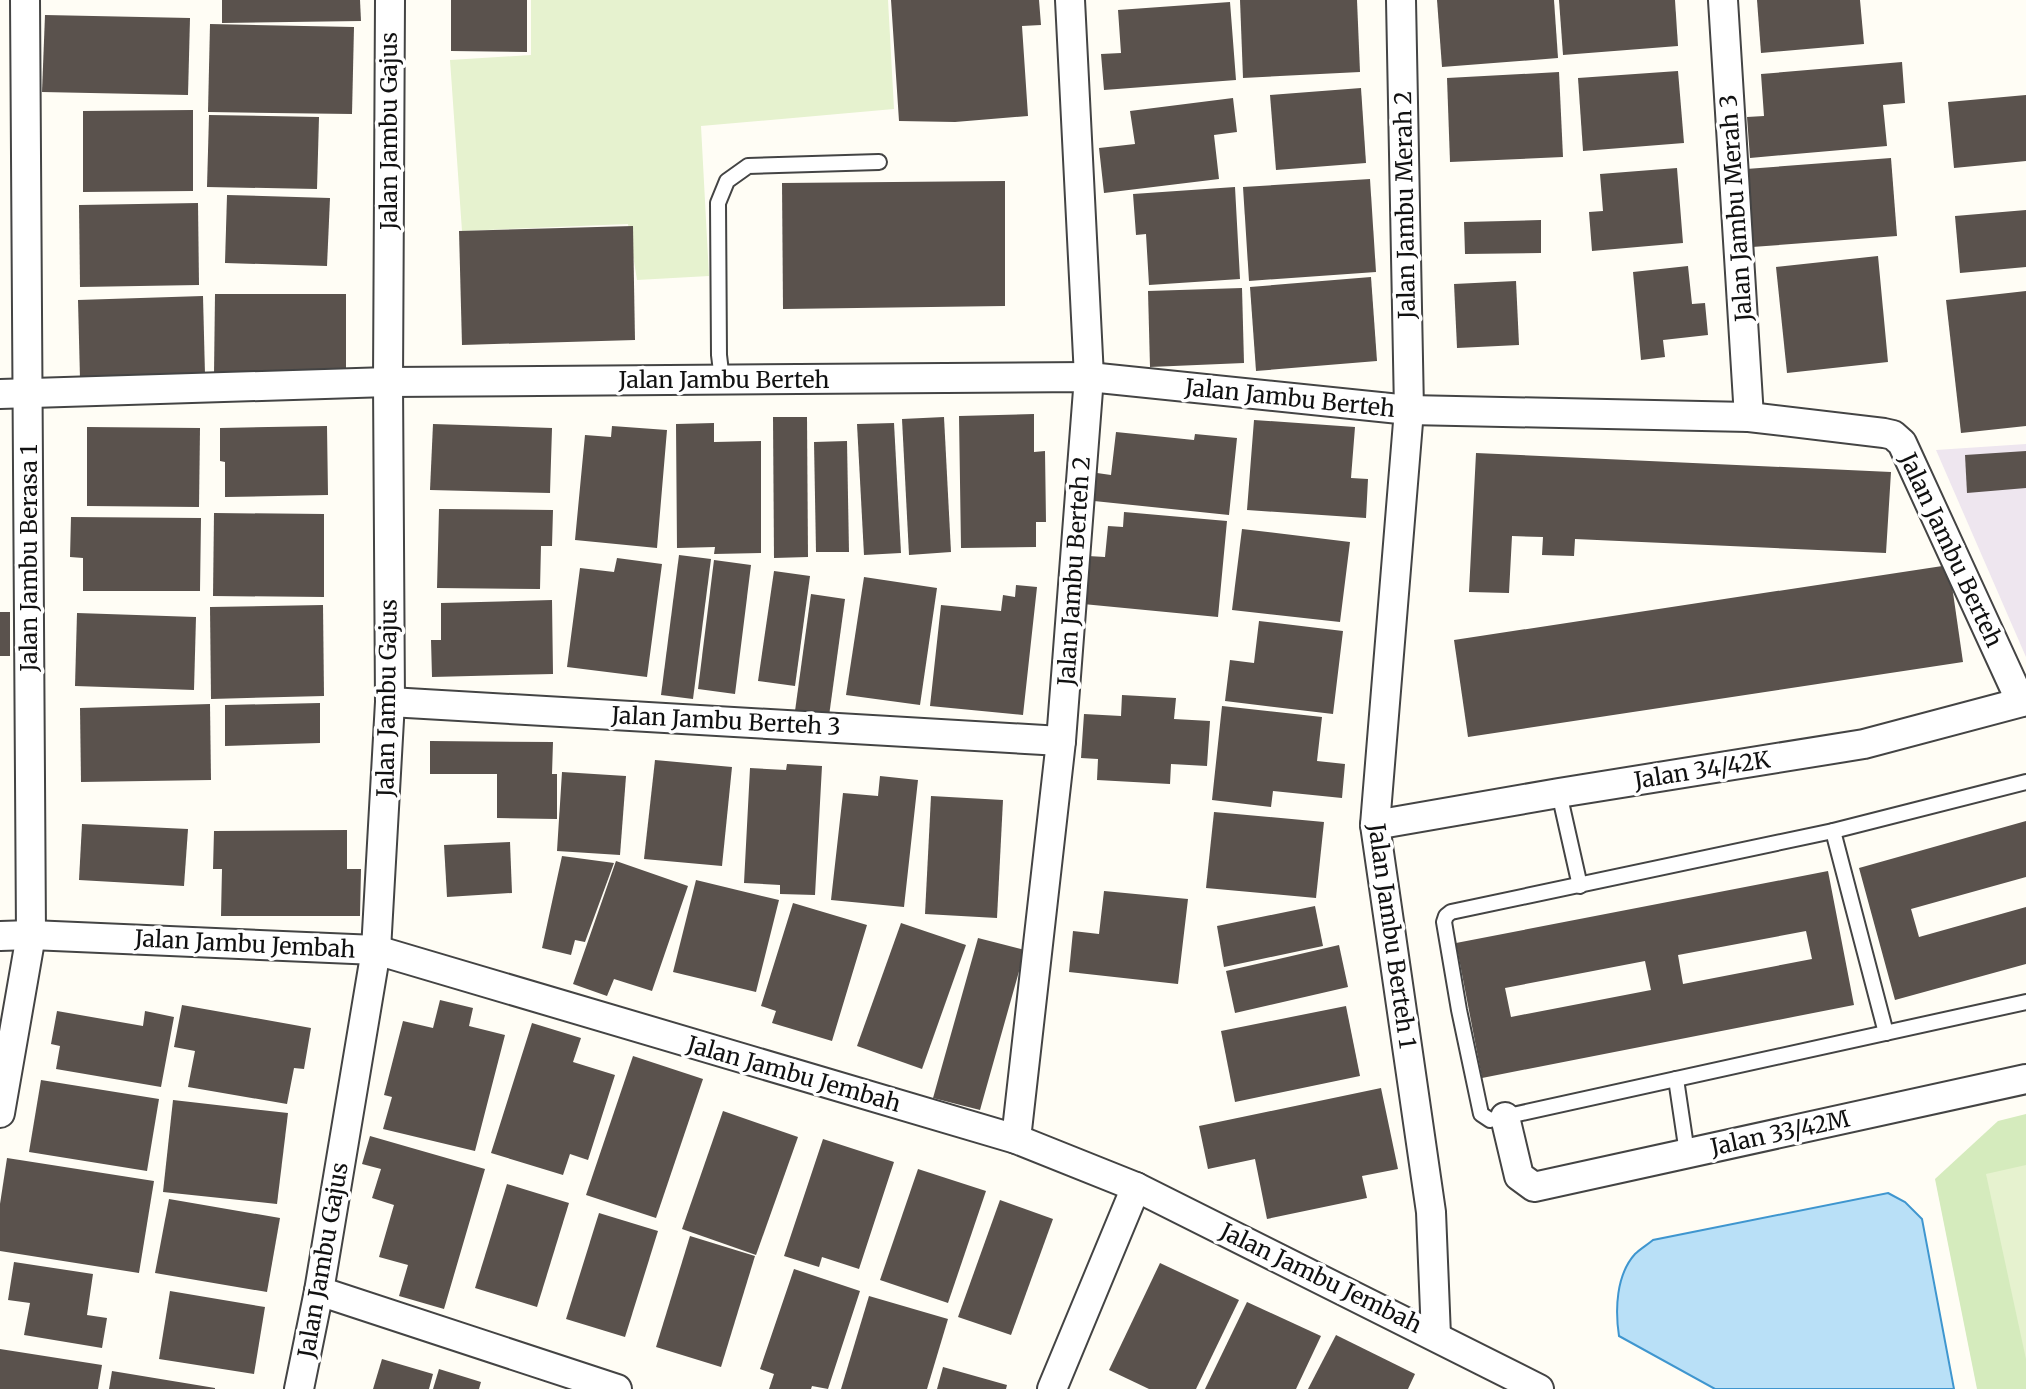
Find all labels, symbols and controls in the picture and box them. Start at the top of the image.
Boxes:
street label: Jalan Jambu Gajus [374,32,403,231]
street label: Jalan Jambu Merah 2 [1388,91,1421,320]
street label: Jalan Jambu Merah 3 [1713,93,1758,324]
street label: Jalan Jambu Berteh [618,365,829,394]
street label: Jalan Jambu Berteh [1183,372,1396,423]
street label: Jalan Jambu Berasa 1 [14,444,43,673]
street label: Jalan Jambu Berteh [1893,447,2009,651]
street label: Jalan Jambu Berteh 2 [1051,455,1096,688]
street label: Jalan Jambu Gajus [370,599,403,798]
street label: Jalan Jambu Berteh 3 [610,700,841,741]
street label: Jalan 34/42K [1631,744,1772,795]
street label: Jalan Jambu Berteh 1 [1362,821,1423,1050]
street label: Jalan Jambu Jembah [133,923,356,964]
street label: Jalan Jambu Jembah [683,1029,904,1118]
street label: Jalan 33/42M [1707,1104,1852,1162]
street label: Jalan Jambu Gajus [291,1160,354,1361]
street label: Jalan Jambu Jembah [1215,1216,1427,1339]

